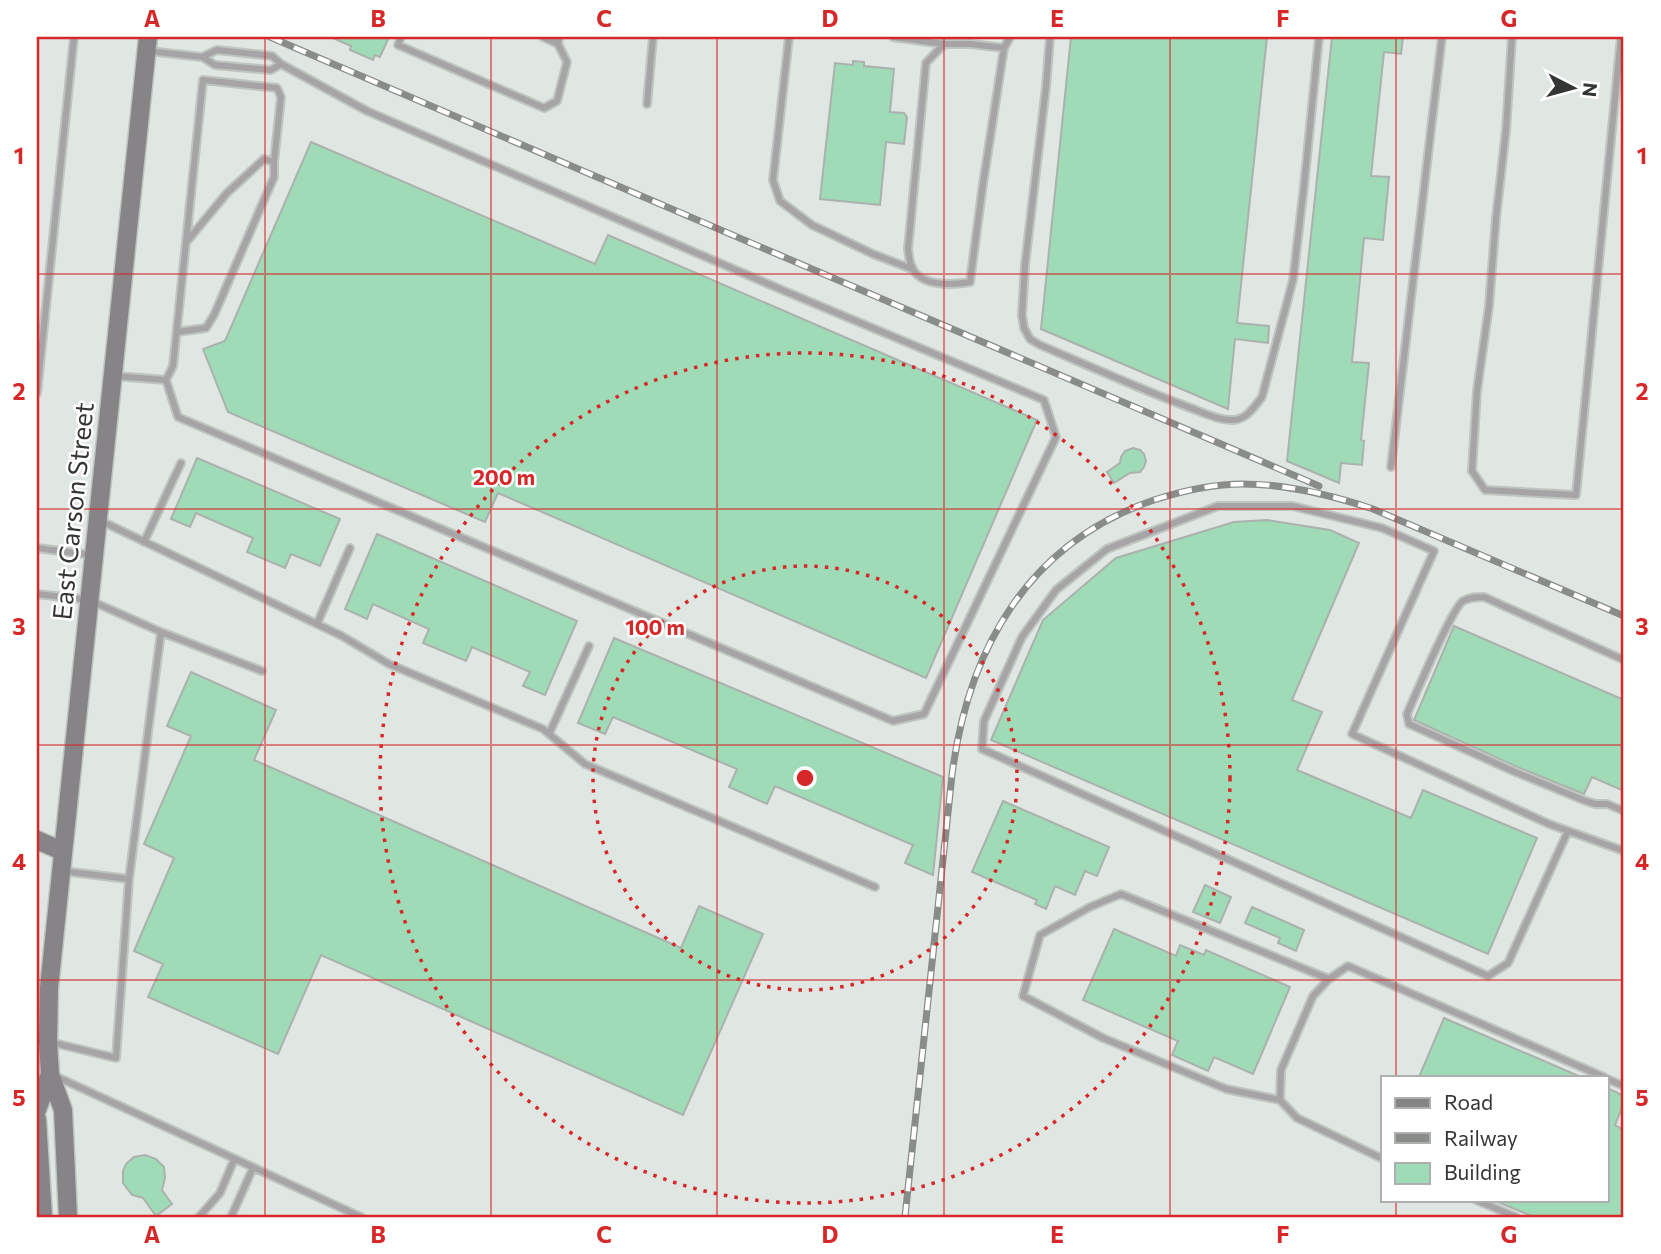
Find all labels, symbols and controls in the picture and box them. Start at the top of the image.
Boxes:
text: A [144,4,161,32]
text: B [370,4,386,32]
text: C [596,4,612,32]
text: D [822,4,839,32]
text: E [1050,4,1064,32]
text: F [1276,4,1290,32]
text: G [1501,4,1517,32]
north arrow [1538,52,1608,122]
text: N [1578,82,1603,98]
text: 1 [14,141,24,169]
text: 1 [1637,141,1647,169]
text: 2 [12,377,26,405]
text: 2 [1635,377,1649,405]
street label: East Carson Street [45,401,99,621]
text: 200 m [473,464,535,489]
text: 3 [12,612,26,640]
text: 3 [1635,612,1649,640]
text: 100 m [625,614,685,639]
centre of rings [793,766,817,790]
text: 4 [12,847,26,875]
text: 4 [1635,847,1649,875]
legend [1381,1076,1608,1202]
text: 5 [12,1083,26,1111]
text: 5 [1635,1083,1649,1111]
text: Road [1444,1089,1493,1114]
text: Railway [1444,1125,1518,1150]
text: Building [1444,1159,1521,1184]
text: A [144,1220,161,1248]
text: B [370,1220,386,1248]
text: C [596,1220,612,1248]
text: D [822,1220,839,1248]
text: E [1050,1220,1064,1248]
text: F [1276,1220,1290,1248]
text: G [1501,1220,1517,1248]

